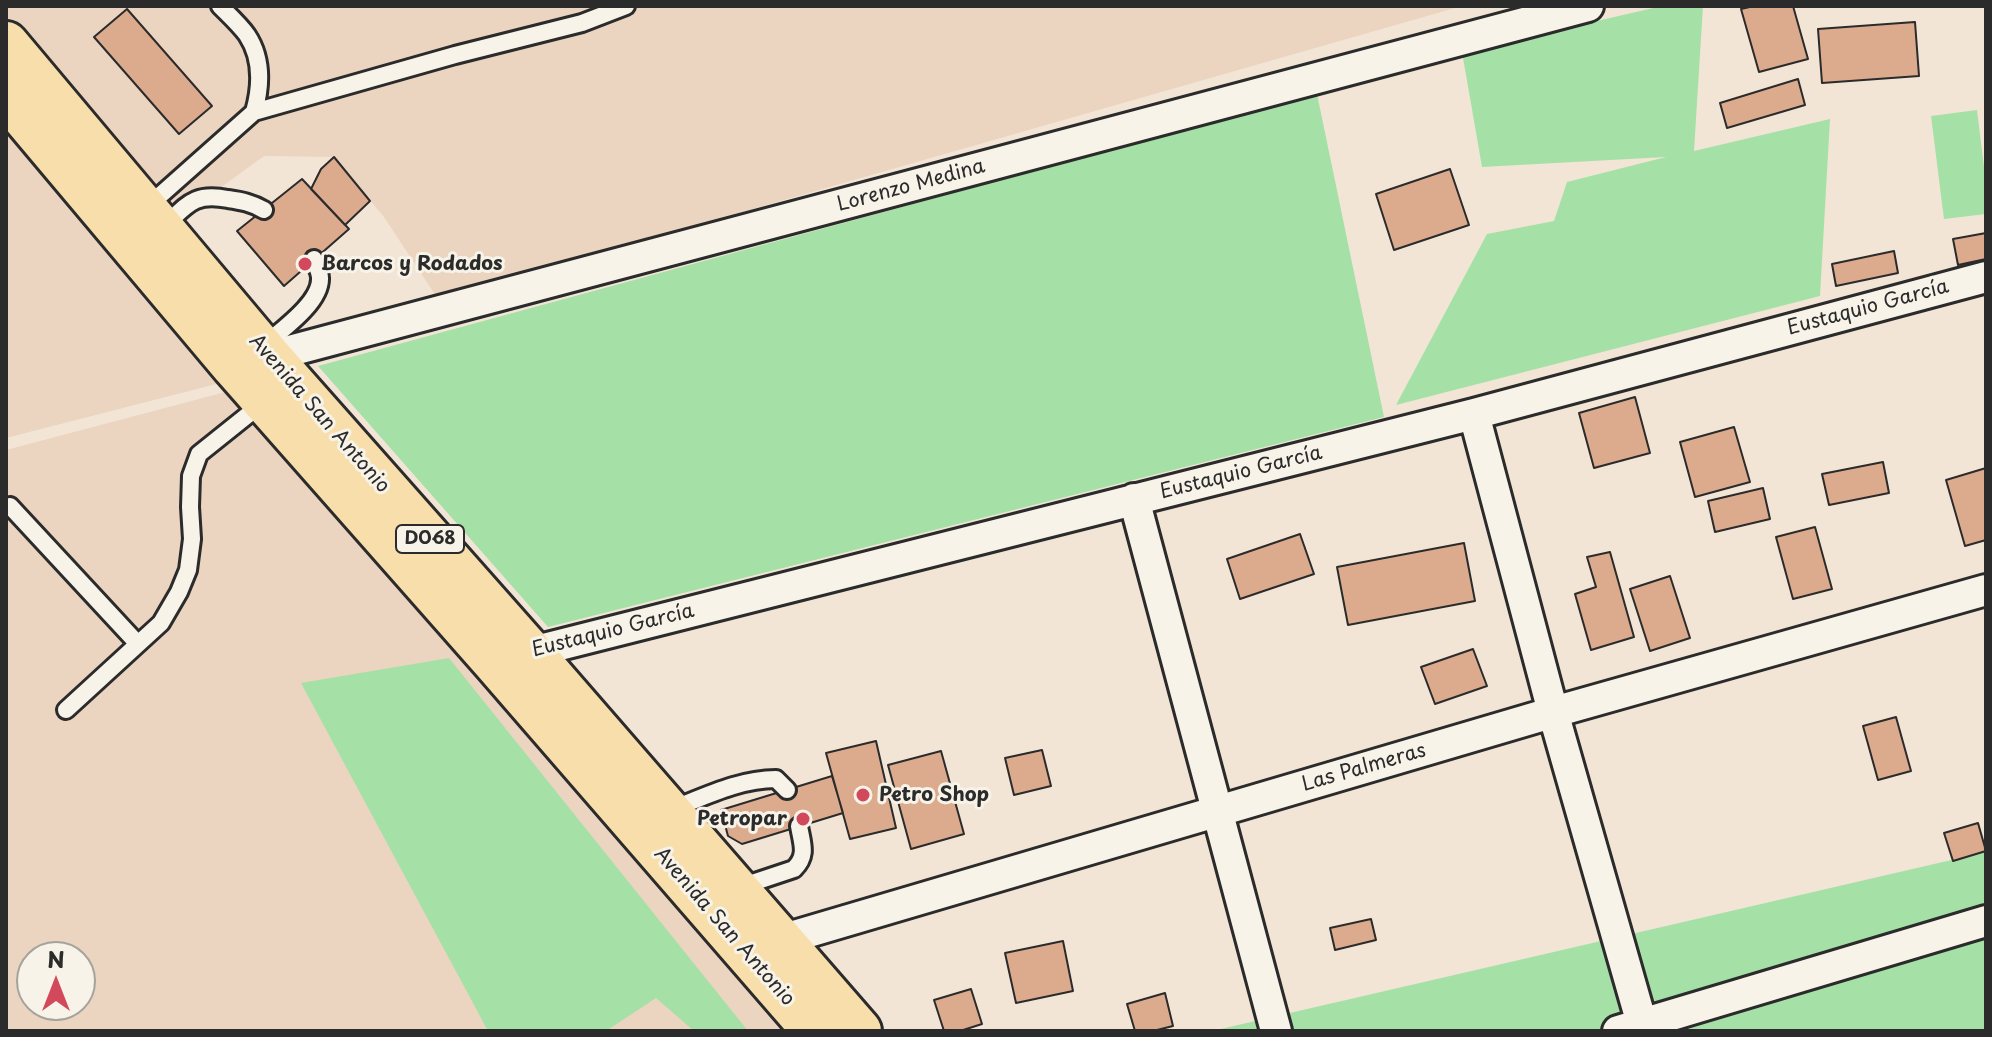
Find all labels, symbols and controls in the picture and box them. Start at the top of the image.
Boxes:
street label: Lorenzo Medina [834,155,988,217]
place label: Barcos y Rodados [321,252,503,276]
marker: Barcos y Rodados [296,255,314,273]
street label: Eustaquio García [1785,275,1951,341]
street label: Avenida San Antonio [244,330,394,498]
street label: Eustaquio García [1157,441,1325,505]
road number: D068 [396,525,464,553]
street label: Eustaquio García [529,599,697,663]
street label: Las Palmeras [1299,739,1429,797]
place label: Petro Shop [879,783,989,807]
marker: Petro Shop [854,786,872,804]
place label: Petropar [697,807,787,831]
marker: Petropar [794,810,812,828]
street label: Avenida San Antonio [649,843,799,1011]
north arrow [16,941,96,1021]
text: N [47,942,65,975]

